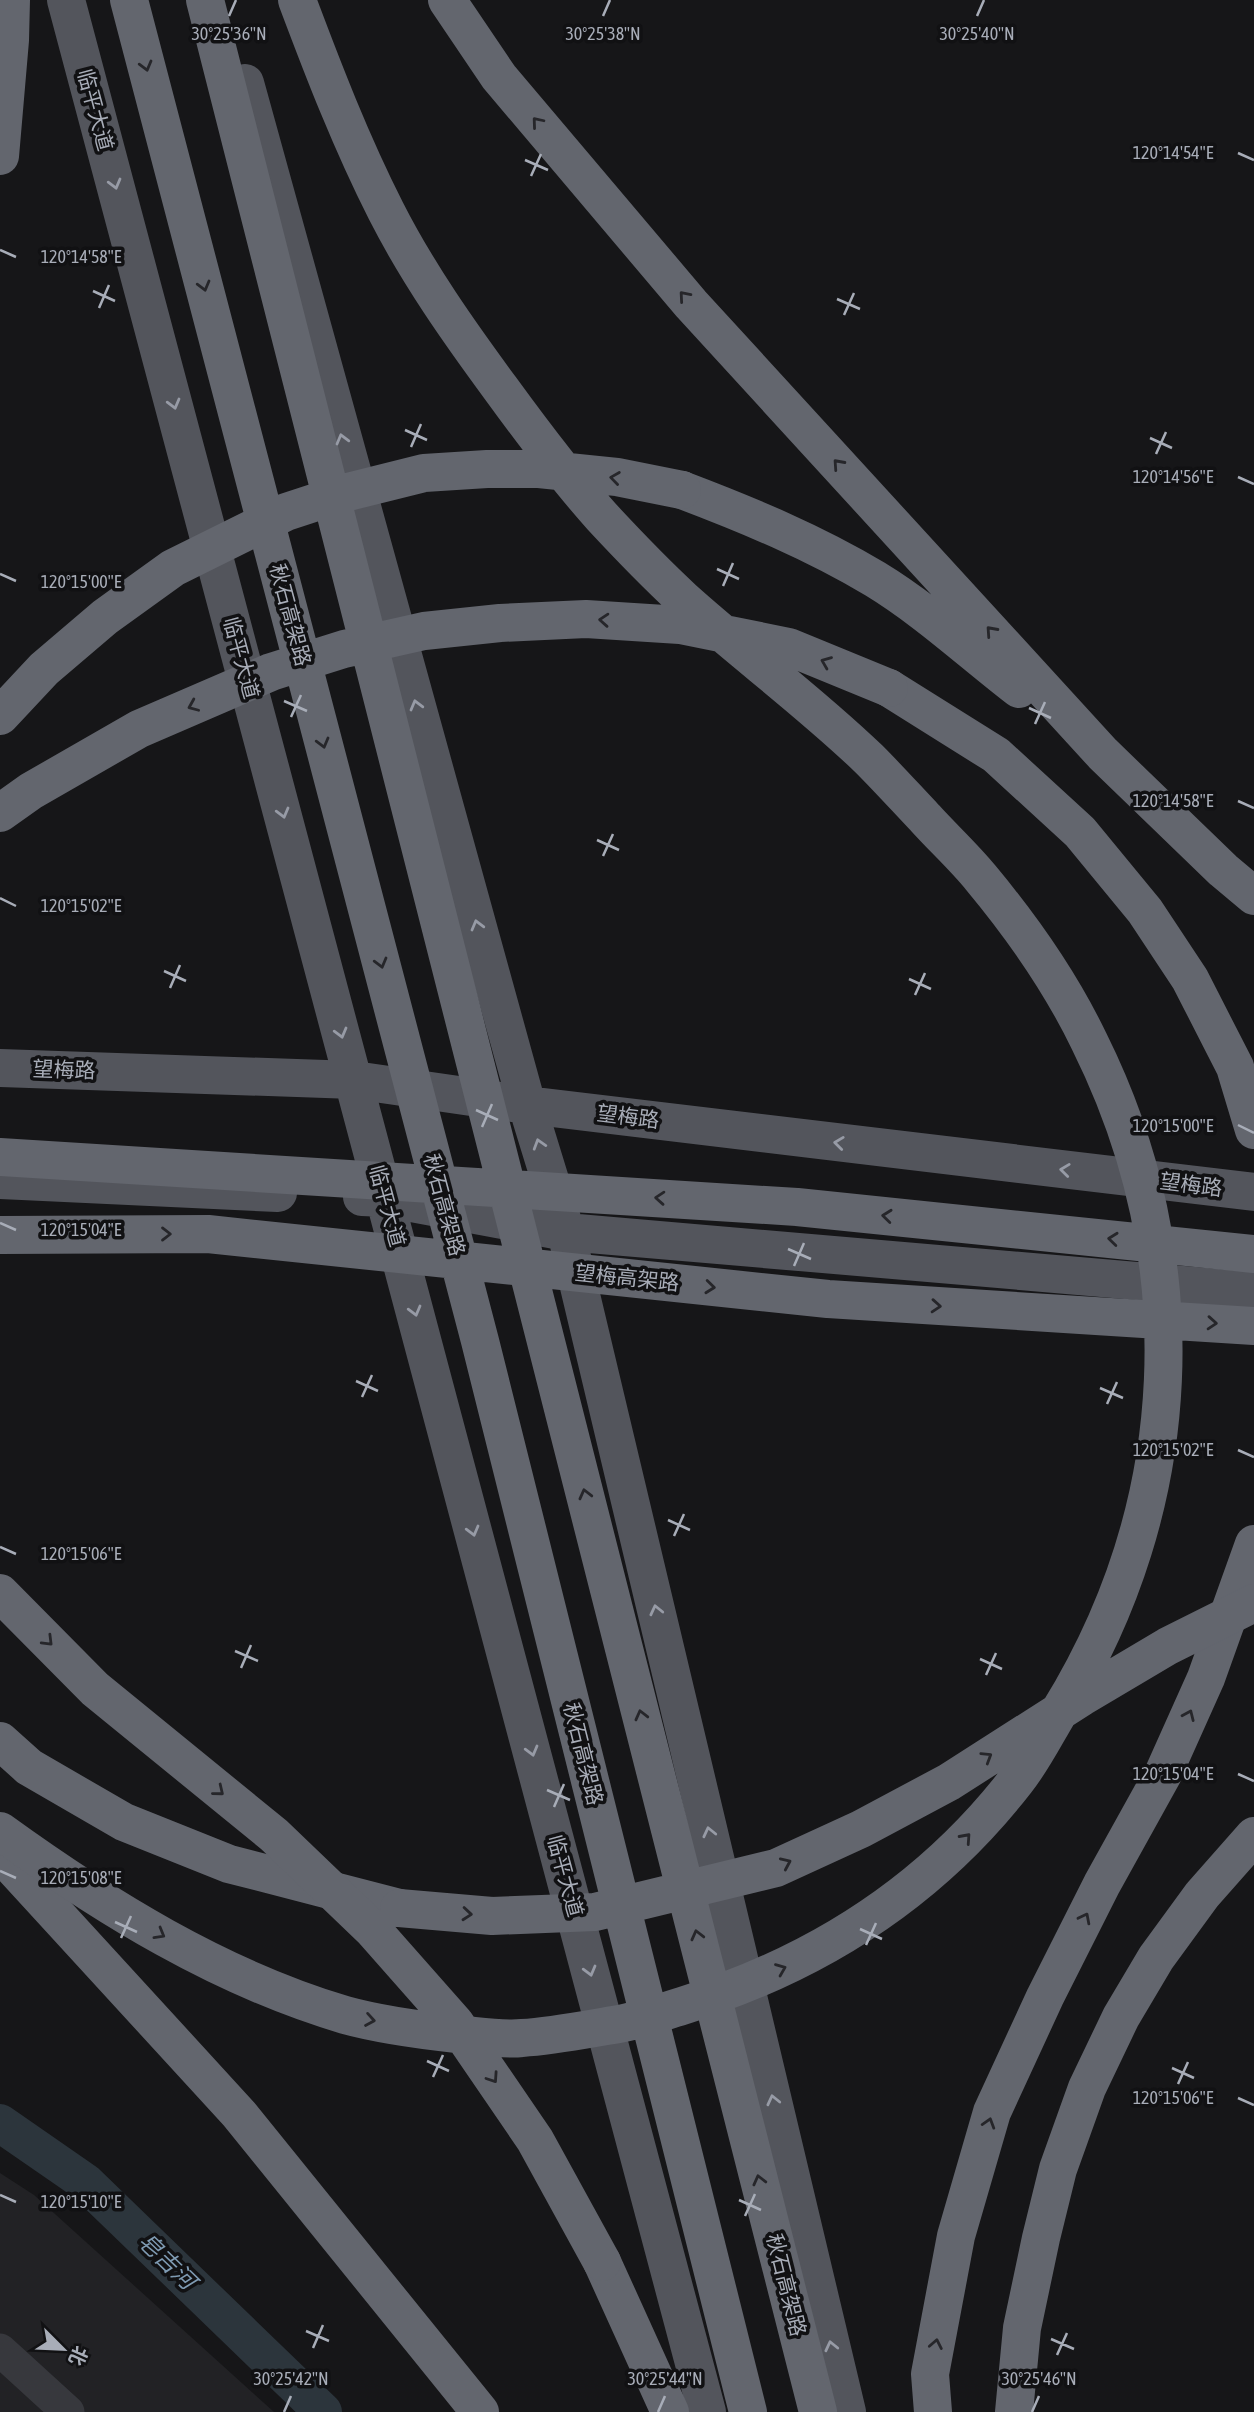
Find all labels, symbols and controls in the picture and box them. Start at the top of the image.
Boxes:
text: 30°25'36"N [191,23,267,44]
text: 30°25'38"N [565,23,641,44]
text: 30°25'40"N [939,23,1015,44]
one-way arrow [138,60,152,72]
street label: 临平大道 [74,66,118,153]
one-way arrow [533,117,545,130]
text: 120°14'54"E [1133,142,1214,163]
one-way arrow [107,178,121,190]
text: 120°14'58"E [41,246,122,267]
one-way arrow [195,280,210,292]
one-way arrow [680,291,692,304]
one-way arrow [165,398,180,410]
one-way arrow [336,433,351,445]
one-way arrow [833,459,846,472]
text: 120°14'56"E [1133,466,1214,487]
one-way arrow [609,470,620,485]
street label: 秋石高架路 [266,561,316,669]
text: 120°15'00"E [41,571,122,592]
one-way arrow [598,613,609,628]
street label: 临平大道 [220,614,264,701]
one-way arrow [987,626,999,639]
one-way arrow [820,657,832,671]
one-way arrow [188,698,201,712]
one-way arrow [410,700,425,712]
one-way arrow [315,737,329,749]
text: 120°14'58"E [1133,790,1214,811]
one-way arrow [275,807,289,819]
text: 120°15'02"E [41,895,122,916]
one-way arrow [471,919,485,931]
one-way arrow [373,957,387,969]
one-way arrow [333,1027,348,1039]
street label: 望梅路 [32,1056,96,1082]
street label: 望梅路 [595,1100,661,1132]
text: 120°15'00"E [1133,1115,1214,1136]
one-way arrow [833,1135,845,1150]
one-way arrow [532,1138,547,1150]
street label: 秋石高架路 [420,1151,470,1259]
street label: 临平大道 [366,1162,410,1249]
one-way arrow [1059,1162,1070,1177]
street label: 望梅路 [1158,1168,1224,1200]
one-way arrow [654,1191,665,1206]
one-way arrow [881,1209,892,1224]
text: 120°15'04"E [41,1219,122,1240]
one-way arrow [161,1226,172,1242]
one-way arrow [1107,1232,1118,1247]
street label: 望梅高架路 [574,1260,681,1294]
one-way arrow [704,1279,715,1294]
one-way arrow [931,1298,942,1313]
one-way arrow [407,1305,421,1317]
one-way arrow [1207,1316,1218,1331]
text: 120°15'02"E [1133,1439,1214,1460]
one-way arrow [579,1489,593,1501]
one-way arrow [465,1525,480,1537]
text: 120°15'06"E [41,1543,122,1564]
one-way arrow [650,1604,664,1616]
one-way arrow [40,1633,53,1646]
street label: 秋石高架路 [560,1700,608,1808]
one-way arrow [635,1709,649,1721]
one-way arrow [1181,1710,1195,1723]
one-way arrow [524,1745,538,1757]
one-way arrow [980,1753,993,1766]
text: 120°15'04"E [1133,1763,1214,1784]
one-way arrow [212,1782,224,1795]
one-way arrow [703,1826,717,1838]
street label: 临平大道 [544,1832,588,1919]
one-way arrow [958,1833,970,1846]
one-way arrow [779,1857,791,1871]
text: 120°15'08"E [41,1867,122,1888]
one-way arrow [462,1906,473,1921]
one-way arrow [1077,1912,1091,1925]
one-way arrow [153,1926,166,1939]
one-way arrow [691,1930,705,1942]
one-way arrow [774,1963,787,1977]
one-way arrow [582,1965,596,1977]
one-way arrow [364,2012,376,2027]
one-way arrow [485,2071,498,2084]
text: 120°15'06"E [1133,2087,1214,2108]
one-way arrow [767,2095,781,2107]
one-way arrow [980,2118,995,2130]
one-way arrow [753,2174,767,2186]
text: 120°15'10"E [41,2191,122,2212]
water label: 皂吉河 [133,2228,204,2297]
street label: 秋石高架路 [763,2231,811,2339]
north arrow [28,2314,98,2384]
one-way arrow [928,2338,943,2350]
one-way arrow [825,2340,839,2352]
text: 北 [65,2343,92,2369]
text: 30°25'42"N [253,2368,329,2389]
text: 30°25'44"N [627,2368,703,2389]
text: 30°25'46"N [1001,2368,1077,2389]

